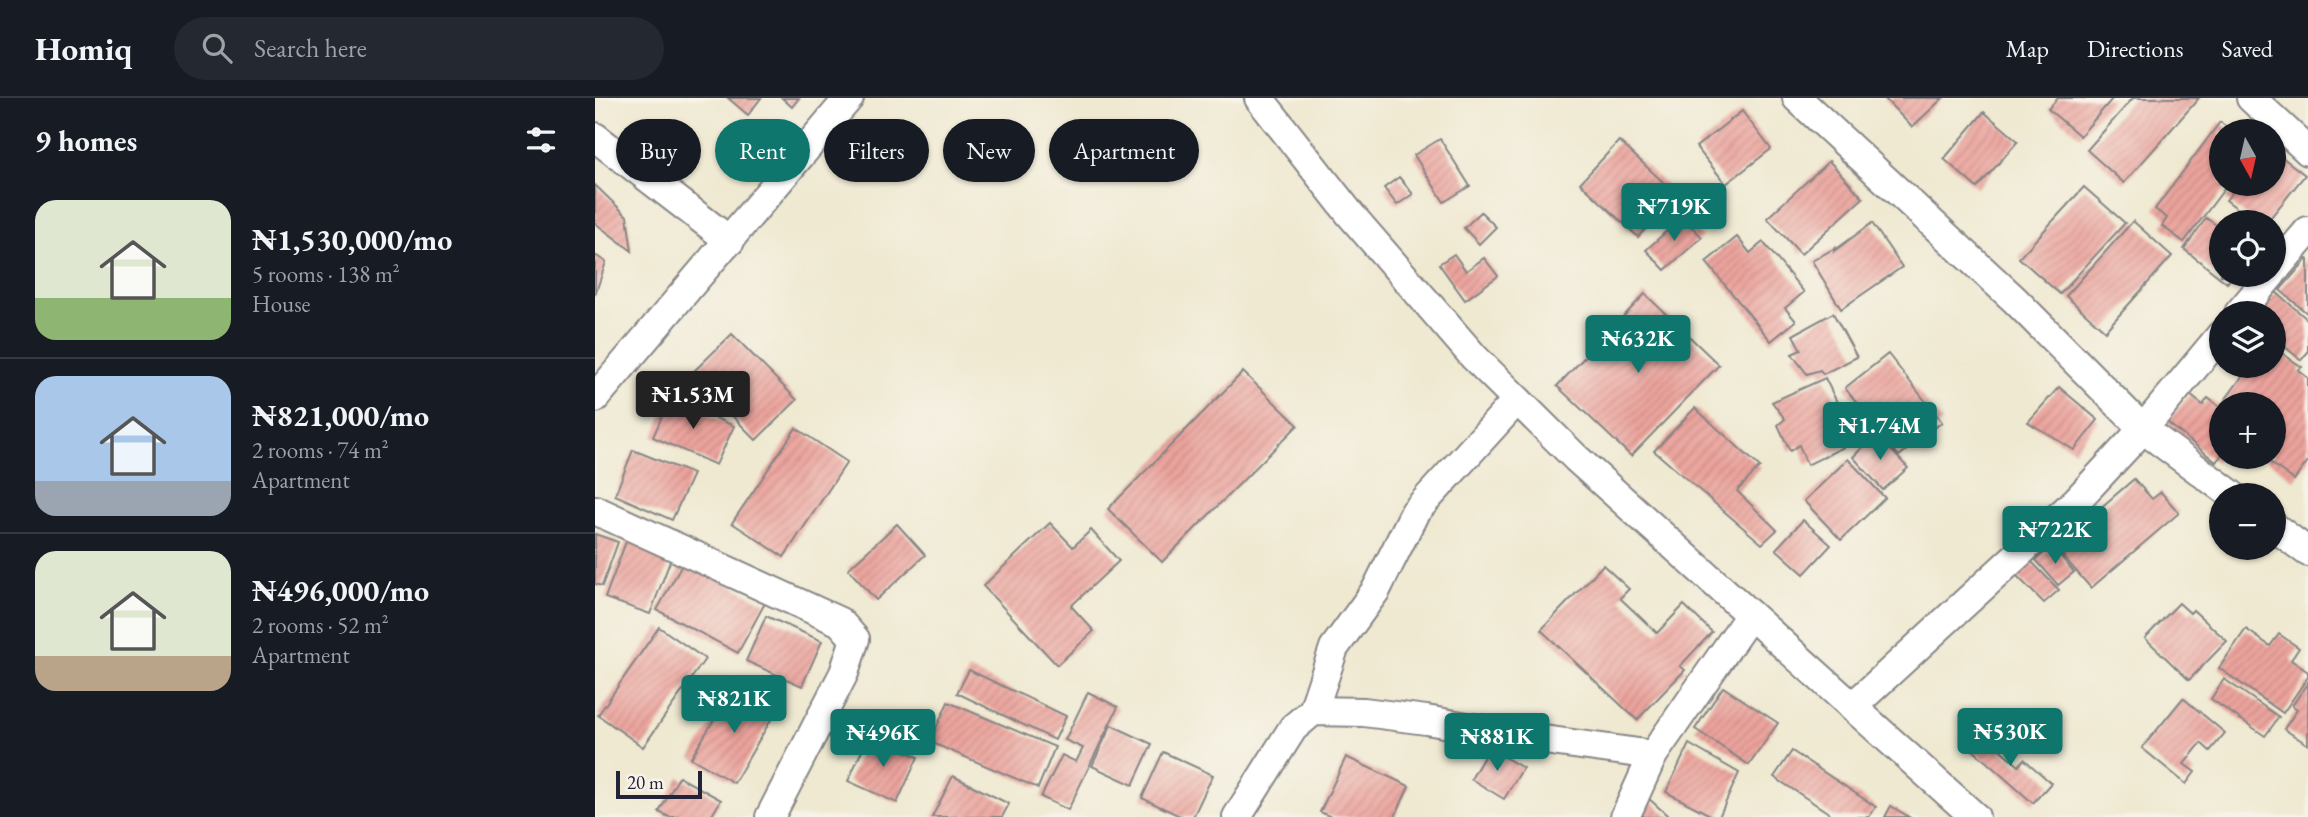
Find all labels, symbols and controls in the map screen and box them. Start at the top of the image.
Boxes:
search box [174,17,664,80]
text: Homiq [35,27,132,70]
icon: search [198,29,236,67]
text: Search here [254,31,367,65]
text: Map [2006,33,2049,64]
text: Directions [2087,33,2184,64]
text: Saved [2222,33,2273,64]
chip: Buy [616,119,701,182]
chip: Rent [715,119,810,182]
chip: Filters [824,119,929,182]
chip: New [943,119,1035,182]
chip: Apartment [1049,119,1199,182]
north arrow [2209,119,2285,196]
map controls [2209,119,2286,560]
text: 9 homes [35,121,137,160]
icon: filters [522,121,560,159]
pin: ₦719K [1625,184,1723,243]
text: ₦719K [1637,191,1711,221]
button: locate [2209,210,2286,287]
text: ₦1,530,000/mo [252,220,452,259]
icon: home [91,228,175,312]
text: 5 rooms · 138 m² [252,259,400,289]
text: House [252,289,311,319]
button: layers [2209,301,2286,378]
pin: ₦632K [1589,316,1687,375]
text: ₦632K [1601,323,1675,353]
pin: ₦1.53M [636,372,750,431]
text: ₦1.53M [652,379,734,409]
button: + [2209,392,2286,469]
text: ₦821,000/mo [252,396,429,435]
pin: ₦1.74M [1823,402,1937,462]
icon: home [91,404,175,488]
text: ₦1.74M [1839,410,1921,440]
text: 2 rooms · 74 m² [252,435,389,465]
text: Apartment [252,465,350,495]
button: − [2209,483,2286,560]
pin: ₦722K [2006,506,2104,566]
text: ₦722K [2018,514,2092,544]
text: ₦496,000/mo [252,571,429,610]
icon: home [91,579,175,663]
text: 2 rooms · 52 m² [252,610,389,640]
text: Apartment [252,640,350,670]
pin: ₦821K [685,676,783,735]
text: ₦821K [697,683,771,713]
pin: ₦530K [1961,708,2059,768]
pin: ₦496K [834,710,932,769]
pin: ₦881K [1448,714,1546,773]
text: ₦530K [1973,716,2047,746]
text: ₦496K [846,717,920,747]
text: ₦881K [1460,721,1534,751]
scale bar [616,768,702,800]
text: 20 m [627,770,664,795]

